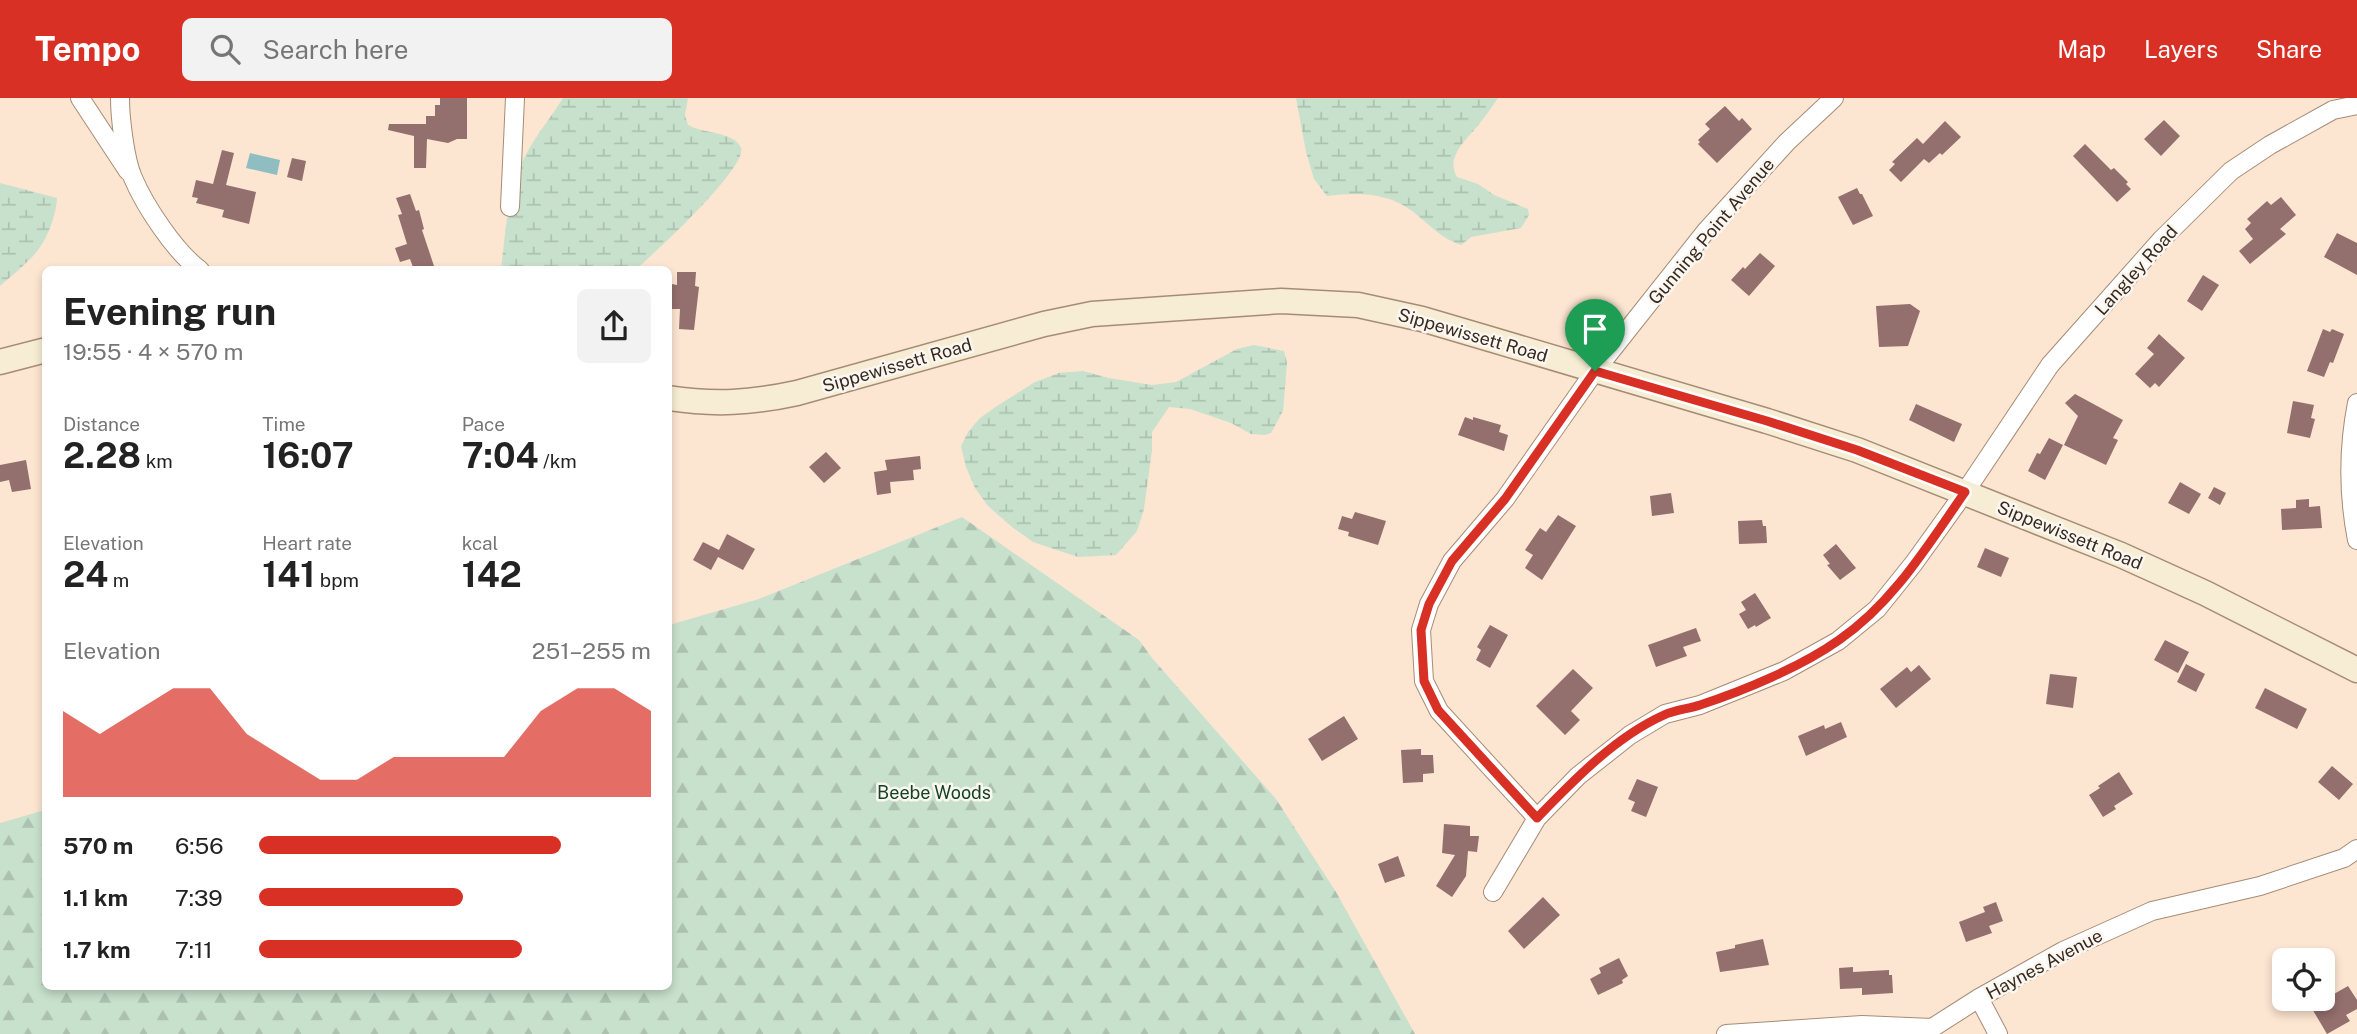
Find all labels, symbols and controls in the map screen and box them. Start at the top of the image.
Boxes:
search box [182,18,672,81]
text: Tempo [35,30,140,68]
icon: search [206,30,244,68]
text: Search here [262,34,408,65]
text: Map [2057,35,2106,63]
text: Layers [2144,35,2218,63]
text: Share [2256,35,2322,63]
street label: Gunning Point Avenue [1644,154,1778,308]
street label: Langley Road [2090,221,2182,319]
text: Evening run [63,289,276,334]
button: share [577,289,651,363]
pin [1565,299,1625,371]
street label: Sippewissett Road [1396,304,1550,366]
icon: arrive [1576,310,1614,348]
street label: Sippewissett Road [820,334,974,396]
text: 19:55 · 4 × 570 m [63,338,243,365]
text: Distance [63,413,140,435]
text: Time [262,413,306,435]
text: Pace [462,413,505,435]
text: 2.28 [63,435,141,476]
text: 16:07 [262,435,354,476]
text: 7:04 [462,435,538,476]
text: km [141,450,173,472]
text: /km [538,450,577,472]
street label: Sippewissett Road [1994,496,2146,574]
text: Elevation [63,532,144,554]
text: Heart rate [262,532,352,554]
text: kcal [462,532,498,554]
text: 24 [63,554,108,595]
text: 141 [262,554,315,595]
text: 142 [462,554,522,595]
text: m [108,569,129,591]
text: bpm [315,569,359,591]
text: Elevation [63,637,161,664]
text: 251–255 m [532,637,651,664]
park label: Beebe Woods [877,782,991,803]
text: 570 m [63,832,133,859]
text: 6:56 [175,832,224,859]
text: 1.1 km [63,884,128,911]
text: 7:39 [175,884,223,911]
street label: Haynes Avenue [1982,924,2106,1004]
text: 1.7 km [63,936,131,963]
text: 7:11 [175,936,213,963]
map controls [2272,948,2335,1011]
button: locate [2272,948,2335,1011]

